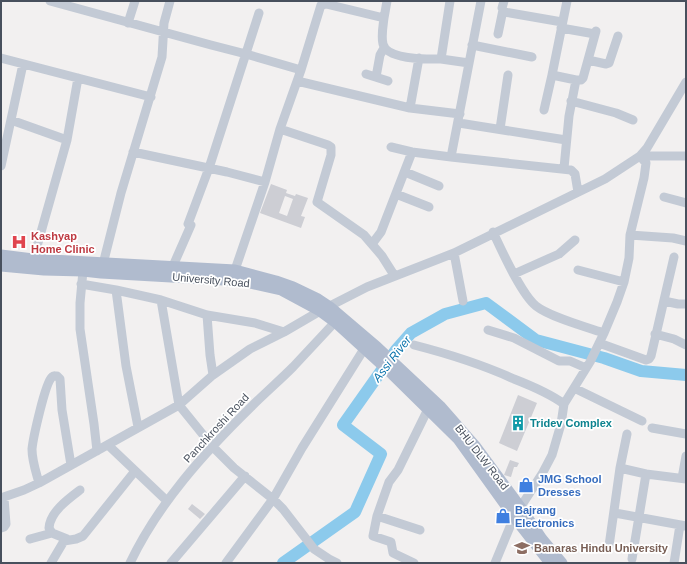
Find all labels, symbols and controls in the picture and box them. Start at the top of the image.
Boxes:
place label: Kashyap Home Clinic [31,230,95,255]
hospital icon: Kashyap Home Clinic [10,233,28,251]
street label: University Road [172,271,250,289]
water label: Assi River [369,333,415,385]
street label: Panchkroshi Road [181,391,251,465]
building icon: Tridev Complex [509,414,527,432]
place label: Tridev Complex [530,417,613,429]
street label: BHU DLW Road [453,422,511,492]
place label: JMG School Dresses [538,473,602,498]
shop icon: JMG School Dresses [517,476,535,494]
place label: Bajrang Electronics [515,504,574,529]
shop icon: Bajrang Electronics [494,507,512,525]
school or university icon: Banaras Hindu University [513,539,531,557]
place label: Banaras Hindu University [534,542,669,554]

